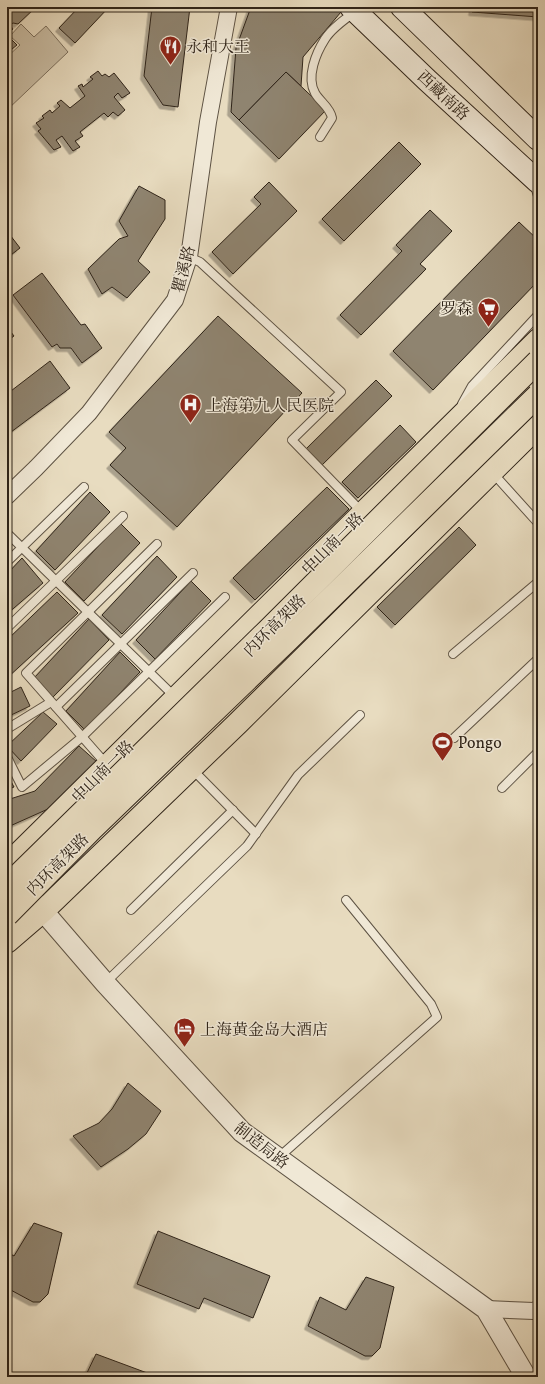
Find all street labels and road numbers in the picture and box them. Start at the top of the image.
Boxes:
street label: 西藏南路 [412,67,474,126]
street label: 瞿溪路 [168,243,202,296]
street label: 中山南一路 [297,508,369,580]
street label: 内环高架路 [239,590,311,662]
street label: 中山南一路 [67,736,139,808]
street label: 内环高架路 [22,829,94,901]
street label: 制造局路 [229,1118,293,1175]

